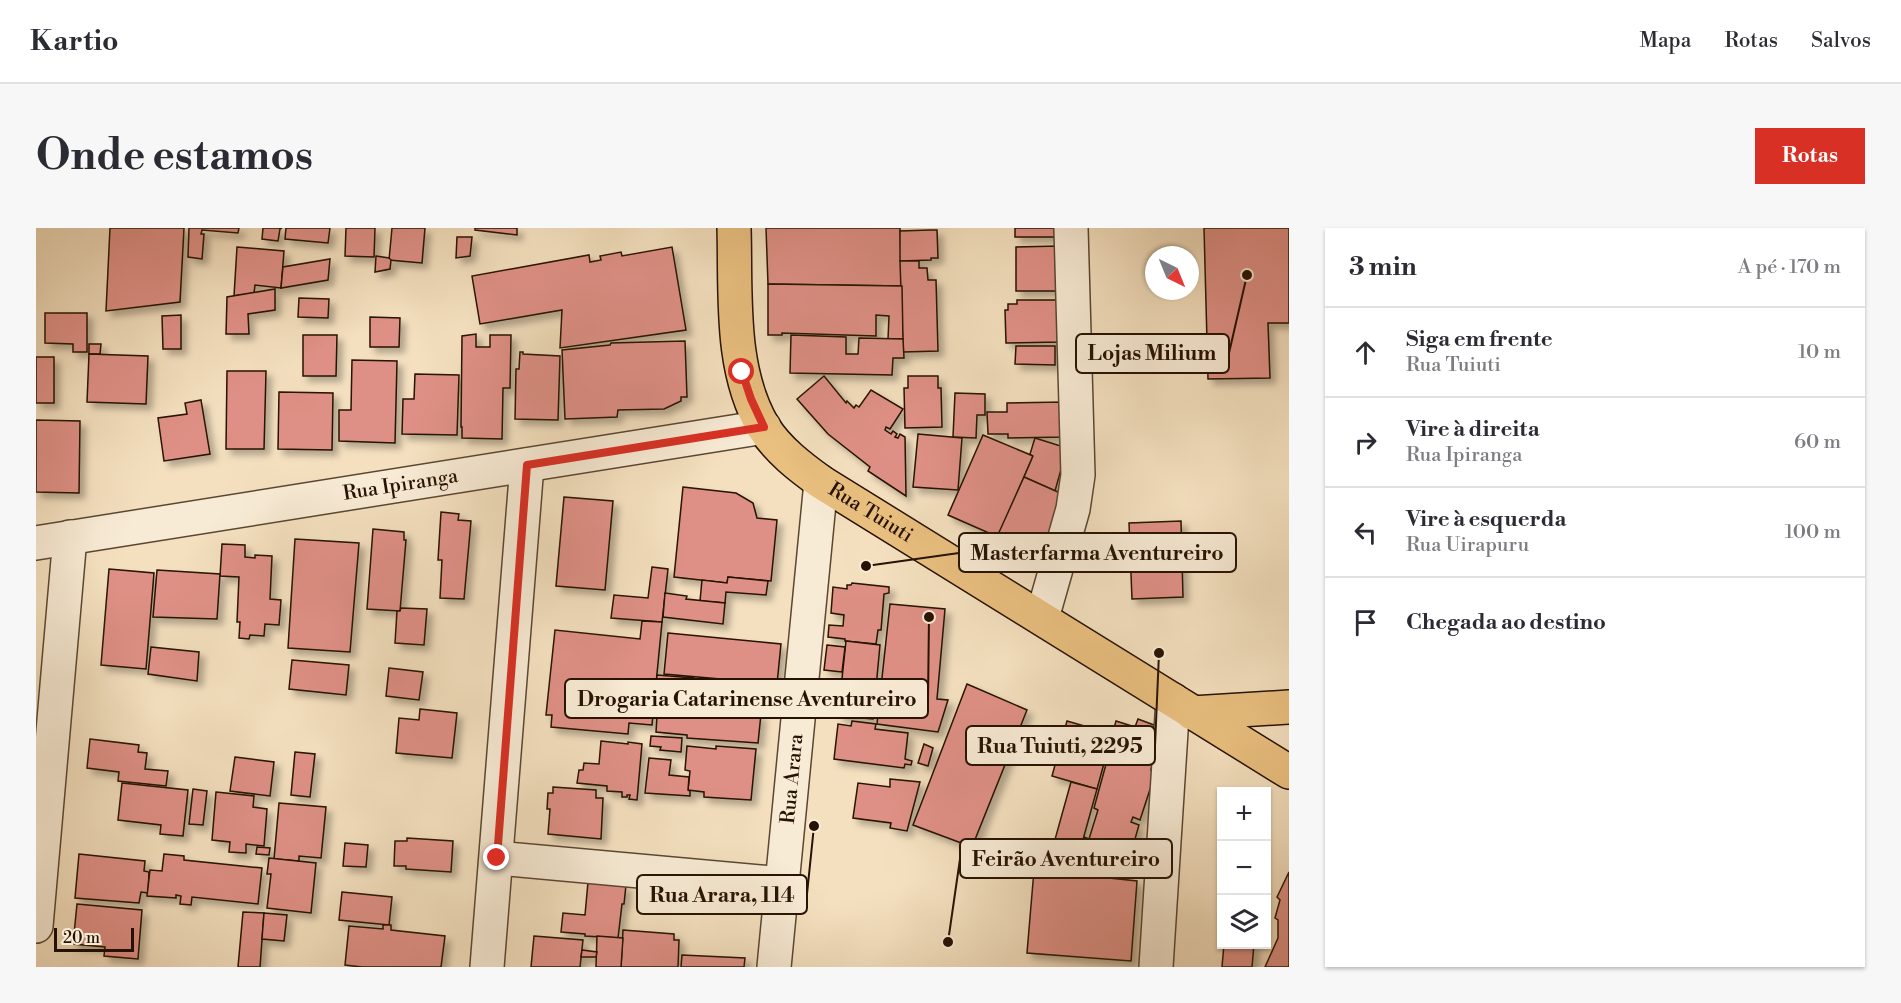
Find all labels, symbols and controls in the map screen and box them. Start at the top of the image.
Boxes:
text: Kartio [30,24,119,59]
text: Mapa [1639,28,1691,54]
text: Rotas [1724,28,1778,54]
text: Salvos [1811,28,1871,54]
button: Rotas [1755,128,1865,184]
text: Onde estamos [36,130,313,183]
north arrow [1145,246,1199,300]
text: 3 min [1349,251,1417,283]
text: A pé · 170 m [1738,255,1841,280]
text: Siga em frente [1406,326,1553,353]
callout: Lojas Milium [1076,334,1229,373]
icon: ahead [1349,336,1382,369]
text: 10 m [1798,340,1841,365]
text: Lojas Milium [1088,341,1216,367]
text: Rua Tuiuti [1406,353,1501,378]
route start [728,358,754,384]
text: Vire à direita [1406,416,1540,443]
icon: right [1349,426,1382,459]
text: 60 m [1794,430,1841,455]
text: Rua Ipiranga [1406,443,1522,468]
street label: Rua Ipiranga [341,463,461,506]
street label: Rua Tuiuti [824,477,918,549]
text: Vire à esquerda [1406,506,1566,533]
icon: left [1349,516,1382,549]
text: 100 m [1785,520,1841,545]
callout: Masterfarma Aventureiro [959,533,1236,572]
text: Rua Uirapuru [1406,533,1529,558]
text: Masterfarma Aventureiro [970,541,1224,567]
icon: arrive [1349,606,1382,639]
text: Chegada ao destino [1406,609,1606,636]
callout: Drogaria Catarinense Aventureiro [565,679,928,718]
text: Drogaria Catarinense Aventureiro [577,687,917,713]
callout: Rua Tuiuti, 2295 [966,726,1155,765]
street label: Rua Arara [775,732,809,825]
text: Rua Tuiuti, 2295 [977,734,1143,760]
map controls [1217,787,1271,949]
button: + [1217,787,1271,841]
callout: Feirão Aventureiro [960,839,1172,878]
button: − [1217,841,1271,895]
route end [483,844,509,870]
text: Feirão Aventureiro [972,847,1160,873]
callout: Rua Arara, 114 [637,875,807,914]
text: Rua Arara, 114 [649,883,795,909]
button: layers [1217,895,1271,949]
scale bar [54,925,134,952]
text: 20 m [63,928,100,948]

